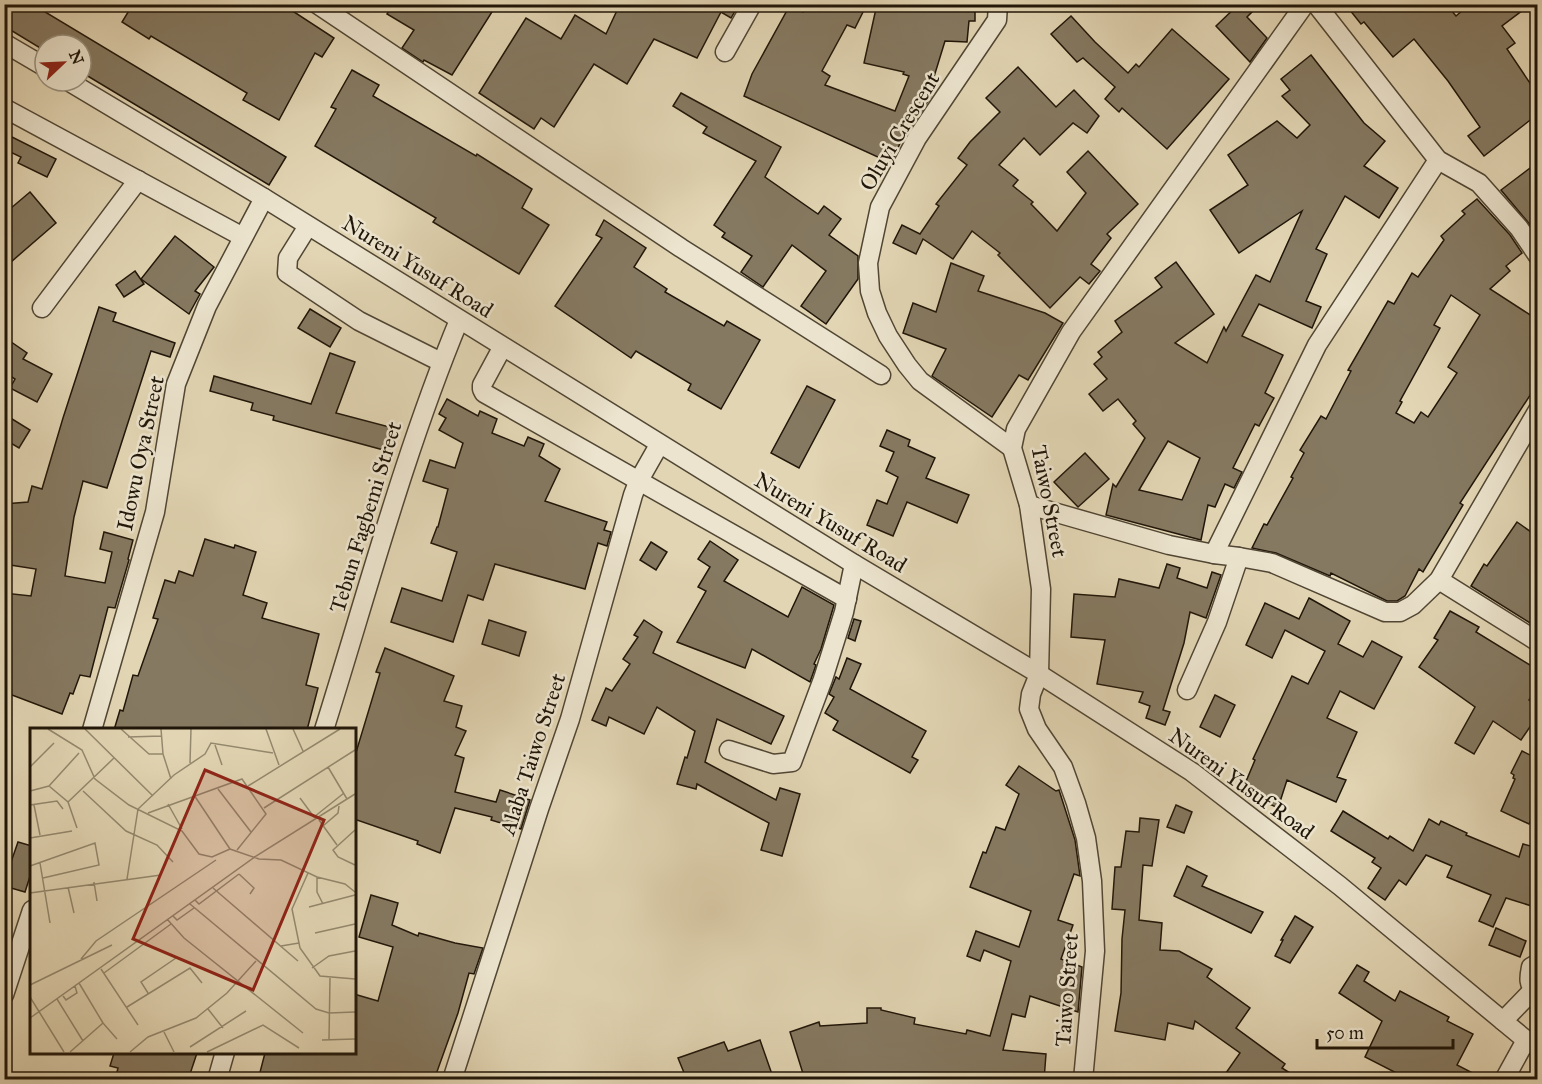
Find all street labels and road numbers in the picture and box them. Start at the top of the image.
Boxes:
street label: Oluyi Crescent [853,67,946,195]
street label: Nureni Yusuf Road [337,209,498,324]
street label: Idowu Oya Street [111,373,170,533]
street label: Tebun Fagbemi Street [324,418,407,616]
street label: Taiwo Street [1025,443,1074,560]
street label: Nureni Yusuf Road [750,466,912,579]
street label: Alaba Taiwo Street [493,670,571,839]
street label: Nureni Yusuf Road [1164,722,1320,845]
street label: Taiwo Street [1049,932,1084,1048]

